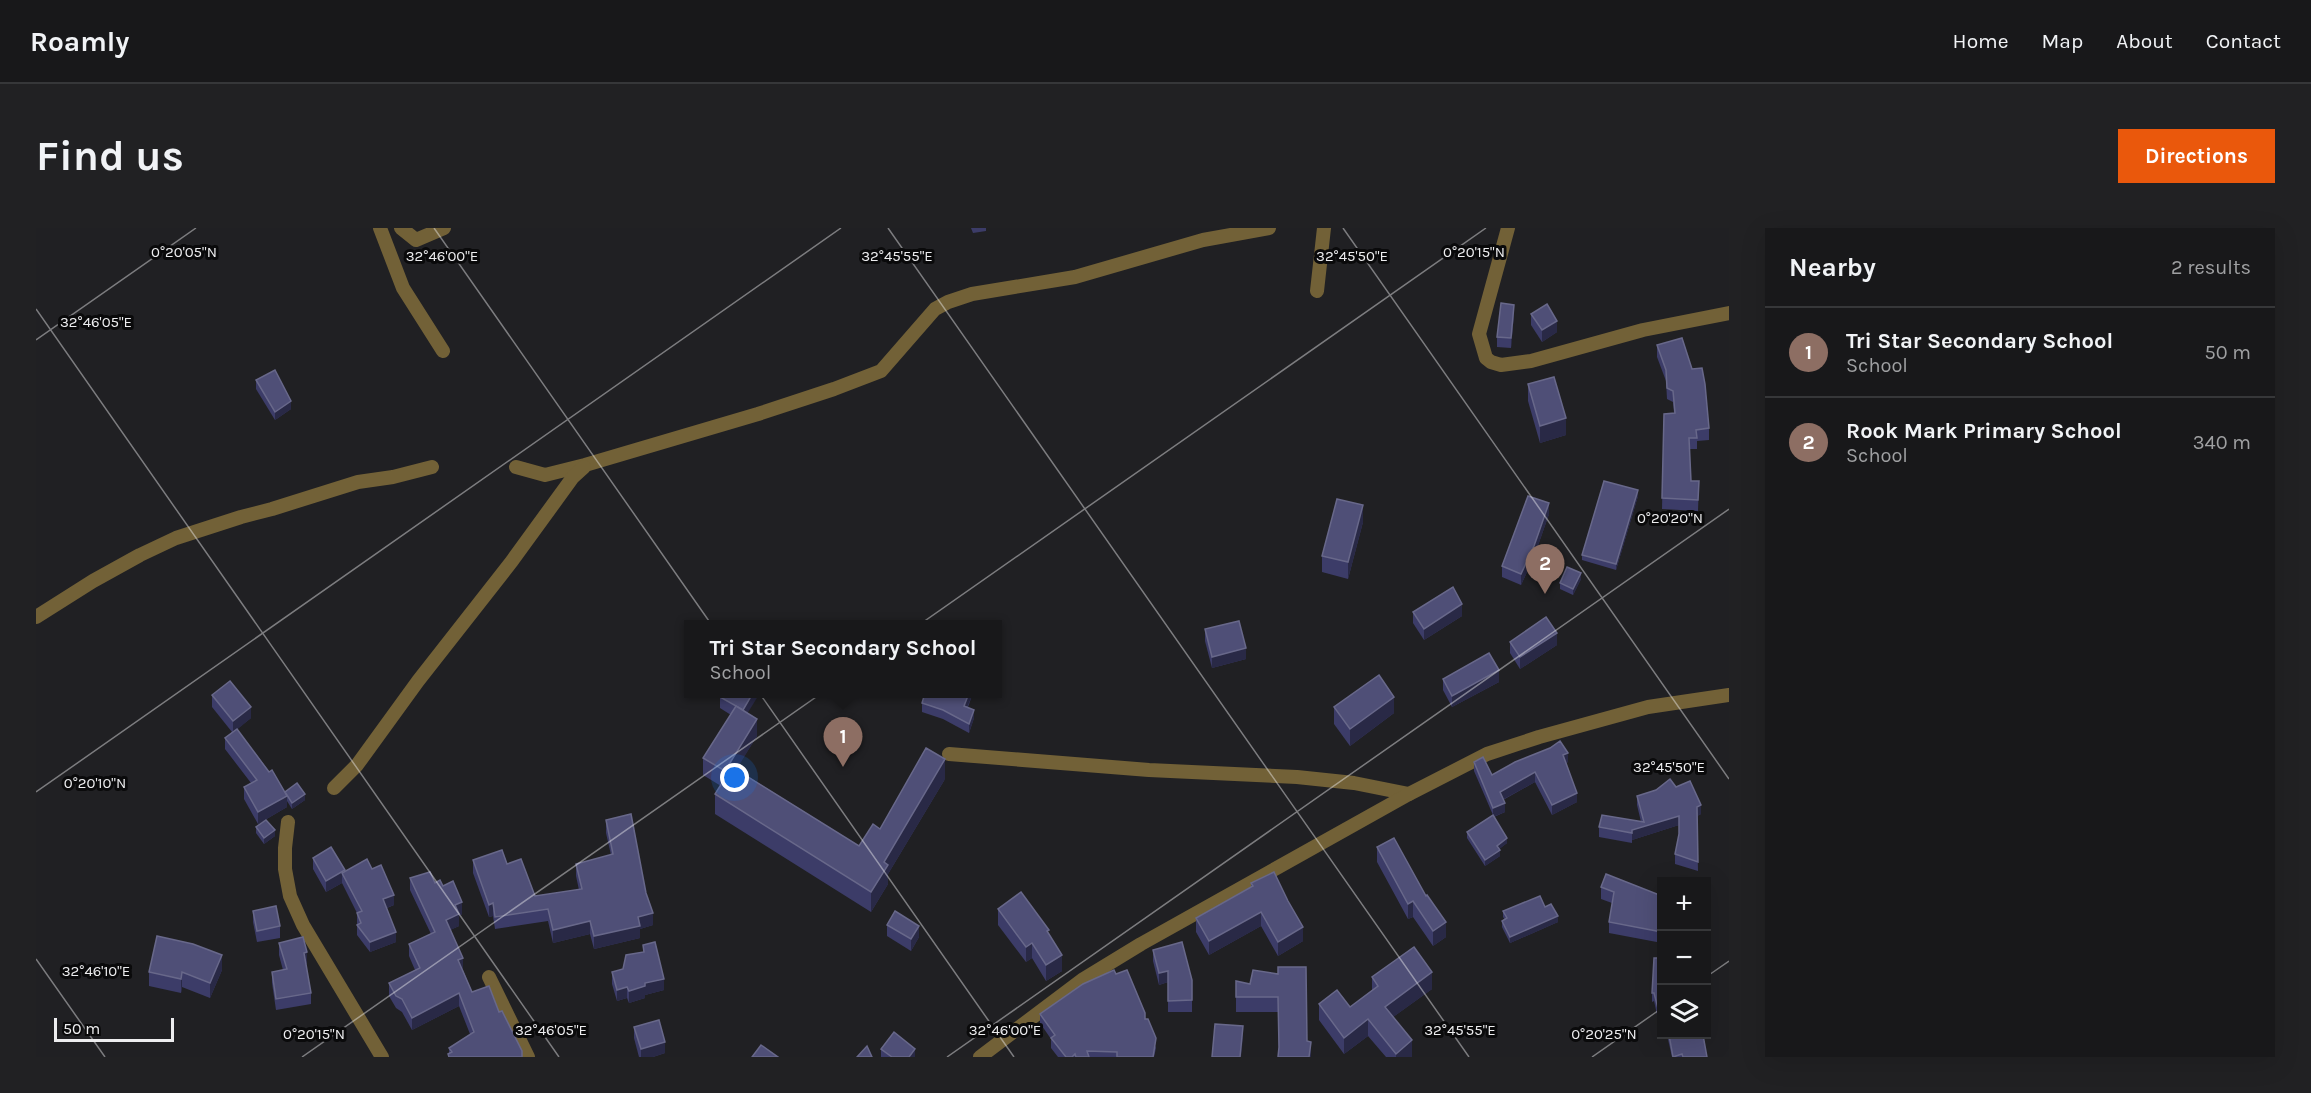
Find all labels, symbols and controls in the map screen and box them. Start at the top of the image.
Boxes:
text: Roamly [30,25,129,58]
text: Home [1953,29,2009,53]
text: Map [2042,29,2083,53]
text: About [2116,29,2173,53]
text: Contact [2206,29,2281,53]
button: Directions [2118,129,2275,183]
text: Find us [36,131,184,181]
text: 0°20'05"N [151,243,217,261]
text: 0°20'15"N [1443,243,1505,261]
text: 32°46'00"E [406,247,478,265]
text: 32°45'55"E [861,247,933,265]
text: 32°45'50"E [1316,247,1388,265]
text: Nearby [1789,252,1876,283]
text: 2 results [2171,256,2251,279]
text: 32°46'05"E [60,313,132,331]
text: Tri Star Secondary School [1846,328,2113,354]
text: 1 [1805,341,1812,364]
text: 50 m [2204,341,2251,364]
text: School [1846,354,1908,377]
text: Rook Mark Primary School [1846,418,2122,444]
text: 2 [1802,431,1815,454]
text: 340 m [2193,431,2251,454]
text: School [1846,444,1908,467]
text: 0°20'20"N [1637,509,1703,527]
pin: 2 [1526,544,1564,594]
popup [684,620,1002,698]
text: Tri Star Secondary School [709,635,977,661]
text: School [709,661,771,684]
pin: 1 [824,718,862,767]
text: 32°45'50"E [1633,758,1705,776]
your location [720,763,749,792]
text: 0°20'10"N [64,774,126,792]
map controls [1657,877,1711,1039]
button: + [1657,877,1711,931]
button: − [1657,931,1711,985]
text: 32°46'10"E [62,962,130,980]
button: layers [1657,985,1711,1039]
scale bar [54,1015,174,1042]
text: 50 m [63,1019,100,1038]
text: 32°46'05"E [515,1021,587,1039]
text: 32°46'00"E [969,1021,1041,1039]
text: 32°45'55"E [1424,1021,1496,1039]
text: 0°20'15"N [283,1025,345,1043]
text: 0°20'25"N [1571,1025,1637,1043]

